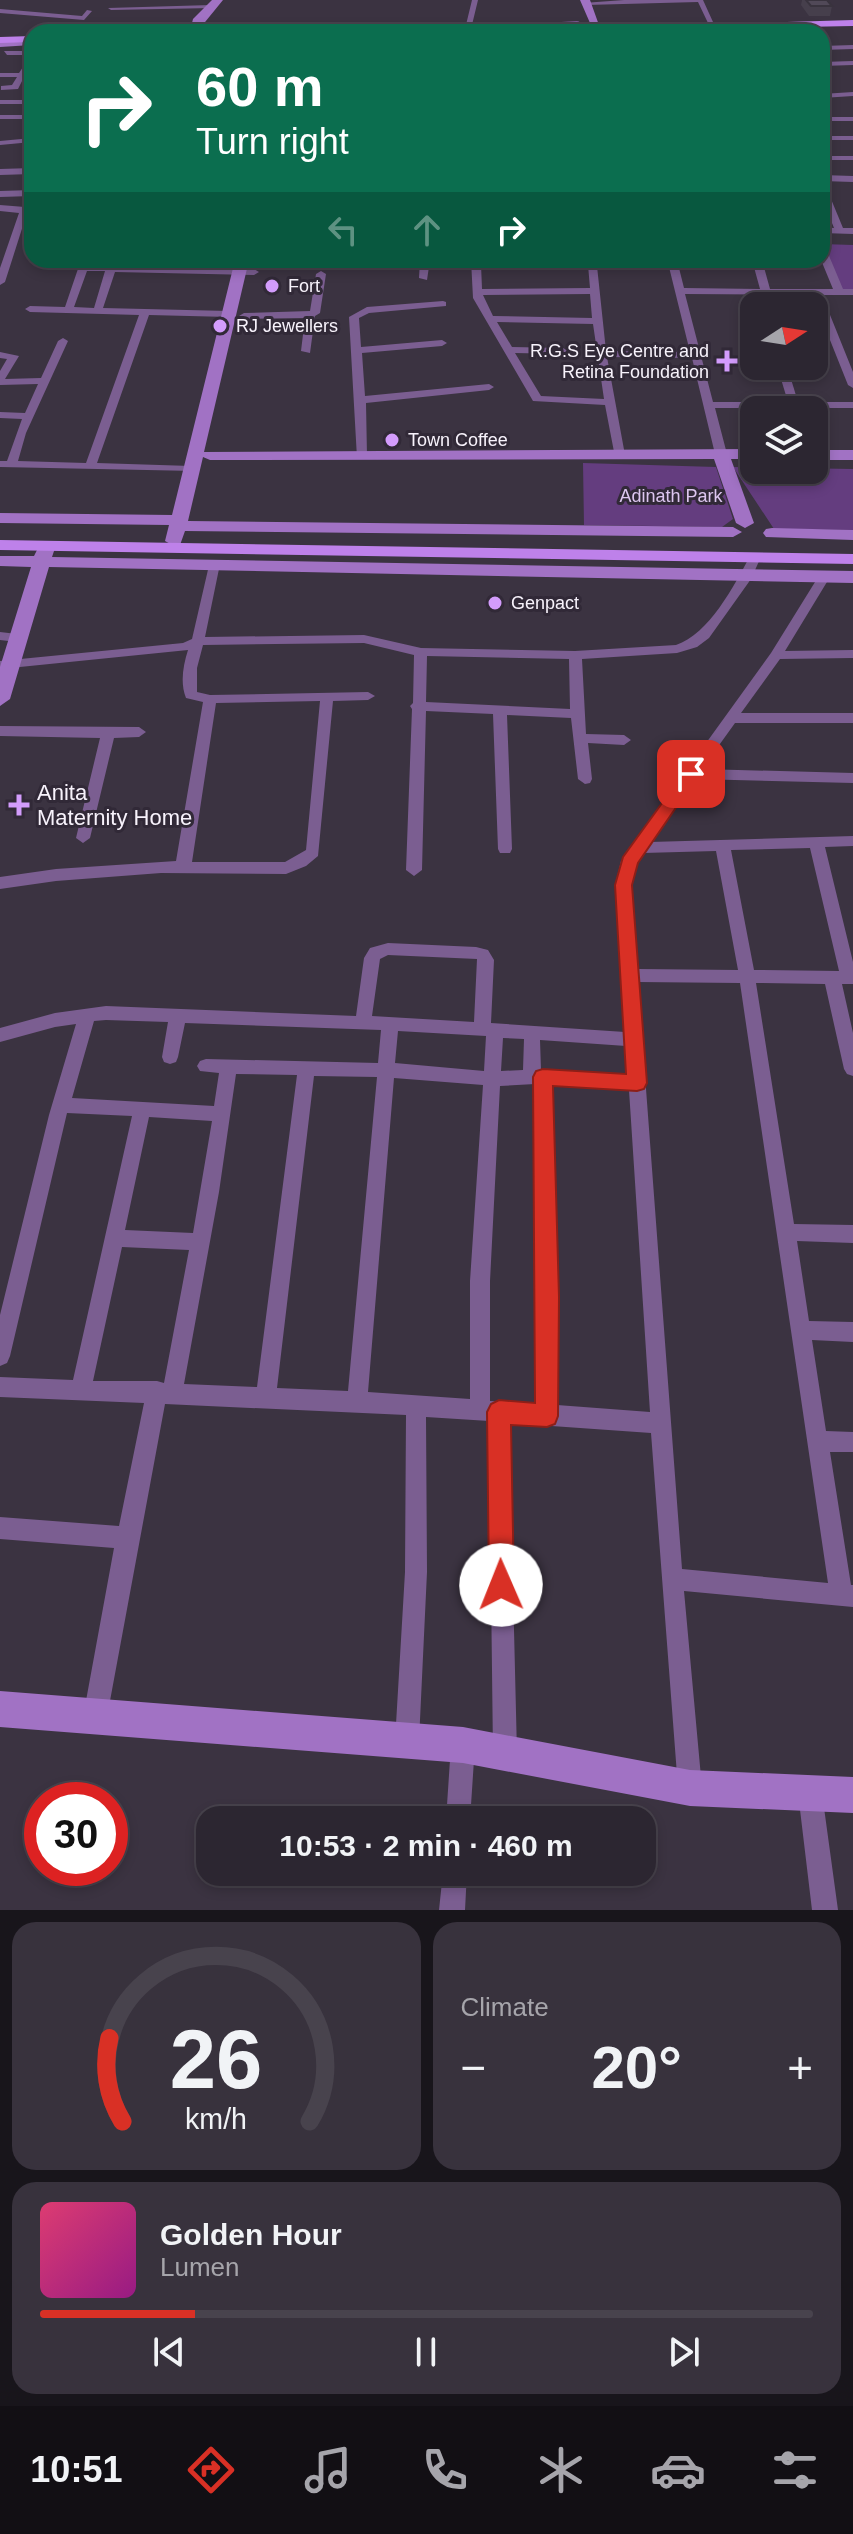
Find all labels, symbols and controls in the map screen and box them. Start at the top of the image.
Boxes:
text: 60 m [196,55,324,118]
icon: right [64,56,168,160]
text: Turn right [196,121,349,162]
icon: left [321,208,365,252]
icon: ahead [405,208,449,252]
icon: right [489,208,533,252]
place label: Fort [288,276,320,296]
marker: Fort [263,277,281,295]
north arrow [740,292,828,380]
map controls [740,292,828,484]
place label: RJ Jewellers [236,316,338,336]
marker: RJ Jewellers [211,317,229,335]
place label: R.G.S Eye Centre and Retina Foundation [530,341,709,382]
marker: R.G.S Eye Centre and Retina Foundation [716,350,738,372]
button: layers [740,396,828,484]
place label: Town Coffee [408,430,508,450]
marker: Town Coffee [383,431,401,449]
park label: Adinath Park [619,486,724,506]
place label: Genpact [511,593,579,613]
marker: Genpact [486,594,504,612]
pin [657,740,725,808]
icon: arrive [669,752,713,796]
place label: Anita Maternity Home [37,780,192,830]
marker: Anita Maternity Home [8,794,30,816]
position arrow [459,1543,543,1627]
speed limit sign: 30 [24,1782,128,1886]
text: 10:53 · 2 min · 460 m [279,1829,573,1862]
text: Climate [461,1992,549,2022]
text: 26 [170,2013,263,2106]
text: 20° [591,2034,682,2101]
text: − [461,2043,486,2092]
text: + [787,2043,813,2092]
text: km/h [185,2103,247,2135]
text: Golden Hour [160,2218,342,2251]
text: Lumen [160,2252,240,2282]
icon: previous [147,2330,191,2374]
icon: pause [404,2330,448,2374]
icon: next [662,2330,706,2374]
icon: directions [183,2442,239,2498]
icon: music [300,2442,356,2498]
icon: phone [417,2442,473,2498]
icon: climate [533,2442,589,2498]
icon: car [650,2442,706,2498]
icon: filters [767,2442,823,2498]
text: 10:51 [30,2449,122,2490]

